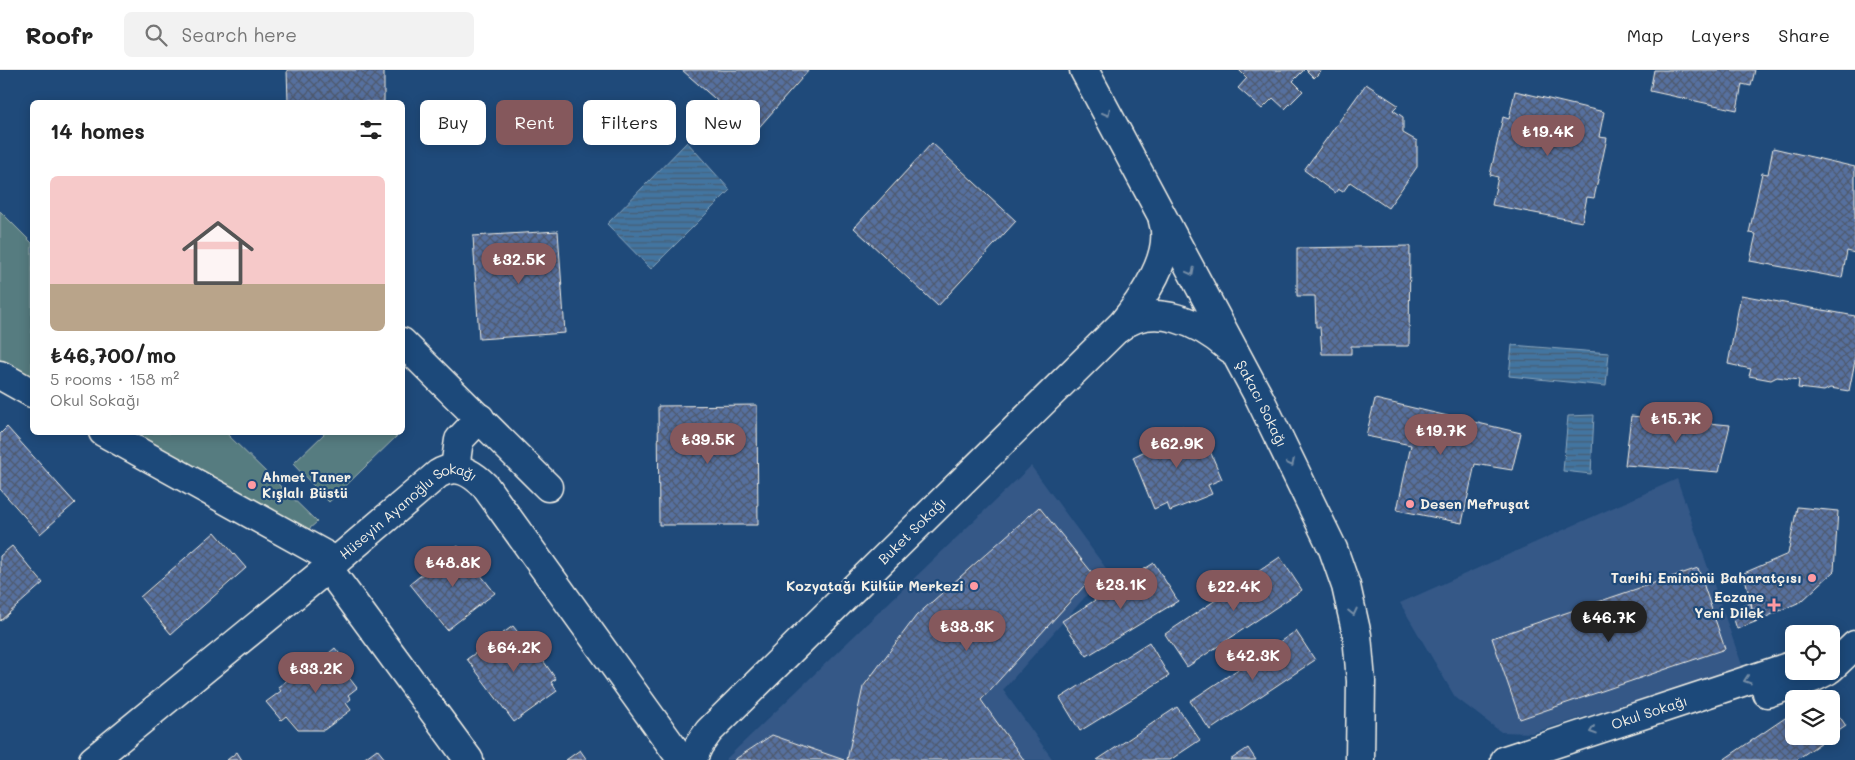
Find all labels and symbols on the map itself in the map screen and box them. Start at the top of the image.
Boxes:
one-way arrow [1101,108,1111,117]
pin: ₺19.4K [1507,114,1589,157]
pin: ₺32.5K [478,242,560,285]
one-way arrow [1185,267,1195,276]
street label: Şakacı Sokağı [1232,357,1292,450]
pin: ₺15.7K [1635,402,1717,444]
pin: ₺19.7K [1400,414,1482,456]
pin: ₺39.5K [667,422,749,465]
pin: ₺62.9K [1136,426,1218,469]
one-way arrow [1285,457,1295,466]
street label: Hüseyin Ayanoğlu Sokağı [335,459,481,563]
place label: Ahmet Taner Kışlalı Büstü [262,467,351,503]
marker: Ahmet Taner Kışlalı Büstü [246,479,258,491]
street label: Buket Sokağı [874,493,950,568]
place label: Desen Mefruşat [1420,494,1530,514]
marker: Desen Mefruşat [1404,498,1416,510]
pin: ₺48.8K [412,546,494,588]
pin: ₺23.1K [1080,568,1162,610]
place label: Tarihi Eminönü Baharatçısı [1611,568,1802,587]
pin: ₺22.4K [1193,570,1275,612]
marker: Tarihi Eminönü Baharatçısı [1806,572,1818,584]
place label: Kozyatağı Kültür Merkezi [786,576,964,595]
marker: Kozyatağı Kültür Merkezi [968,580,980,592]
place label: Eczane Yeni Dilek [1694,587,1764,622]
marker: Eczane Yeni Dilek [1768,599,1780,611]
pin: ₺46.7K [1568,600,1650,643]
one-way arrow [1347,608,1358,617]
pin: ₺38.3K [926,610,1008,652]
pin: ₺64.2K [473,630,555,673]
pin: ₺42.3K [1212,638,1294,681]
pin: ₺33.2K [275,652,357,694]
one-way arrow [1744,674,1752,684]
street label: Okul Sokağı [1609,691,1690,733]
one-way arrow [1590,725,1598,735]

